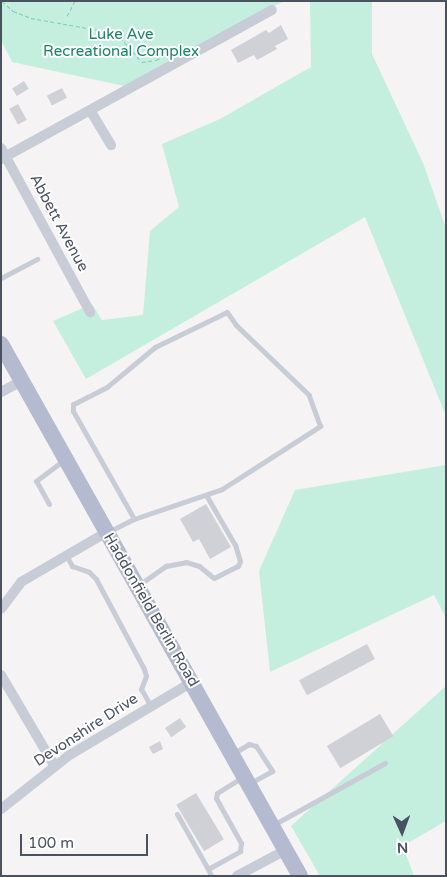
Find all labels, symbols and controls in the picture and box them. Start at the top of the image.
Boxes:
park label: Luke Ave Recreational Complex [43,25,199,60]
street label: Abbett Avenue [26,171,92,275]
street label: Haddonfield Berlin Road [100,530,202,690]
street label: Devonshire Drive [31,690,141,770]
north arrow [377,807,427,857]
scale bar [22,824,150,856]
text: 100 m [28,834,74,852]
text: N [397,839,408,856]

